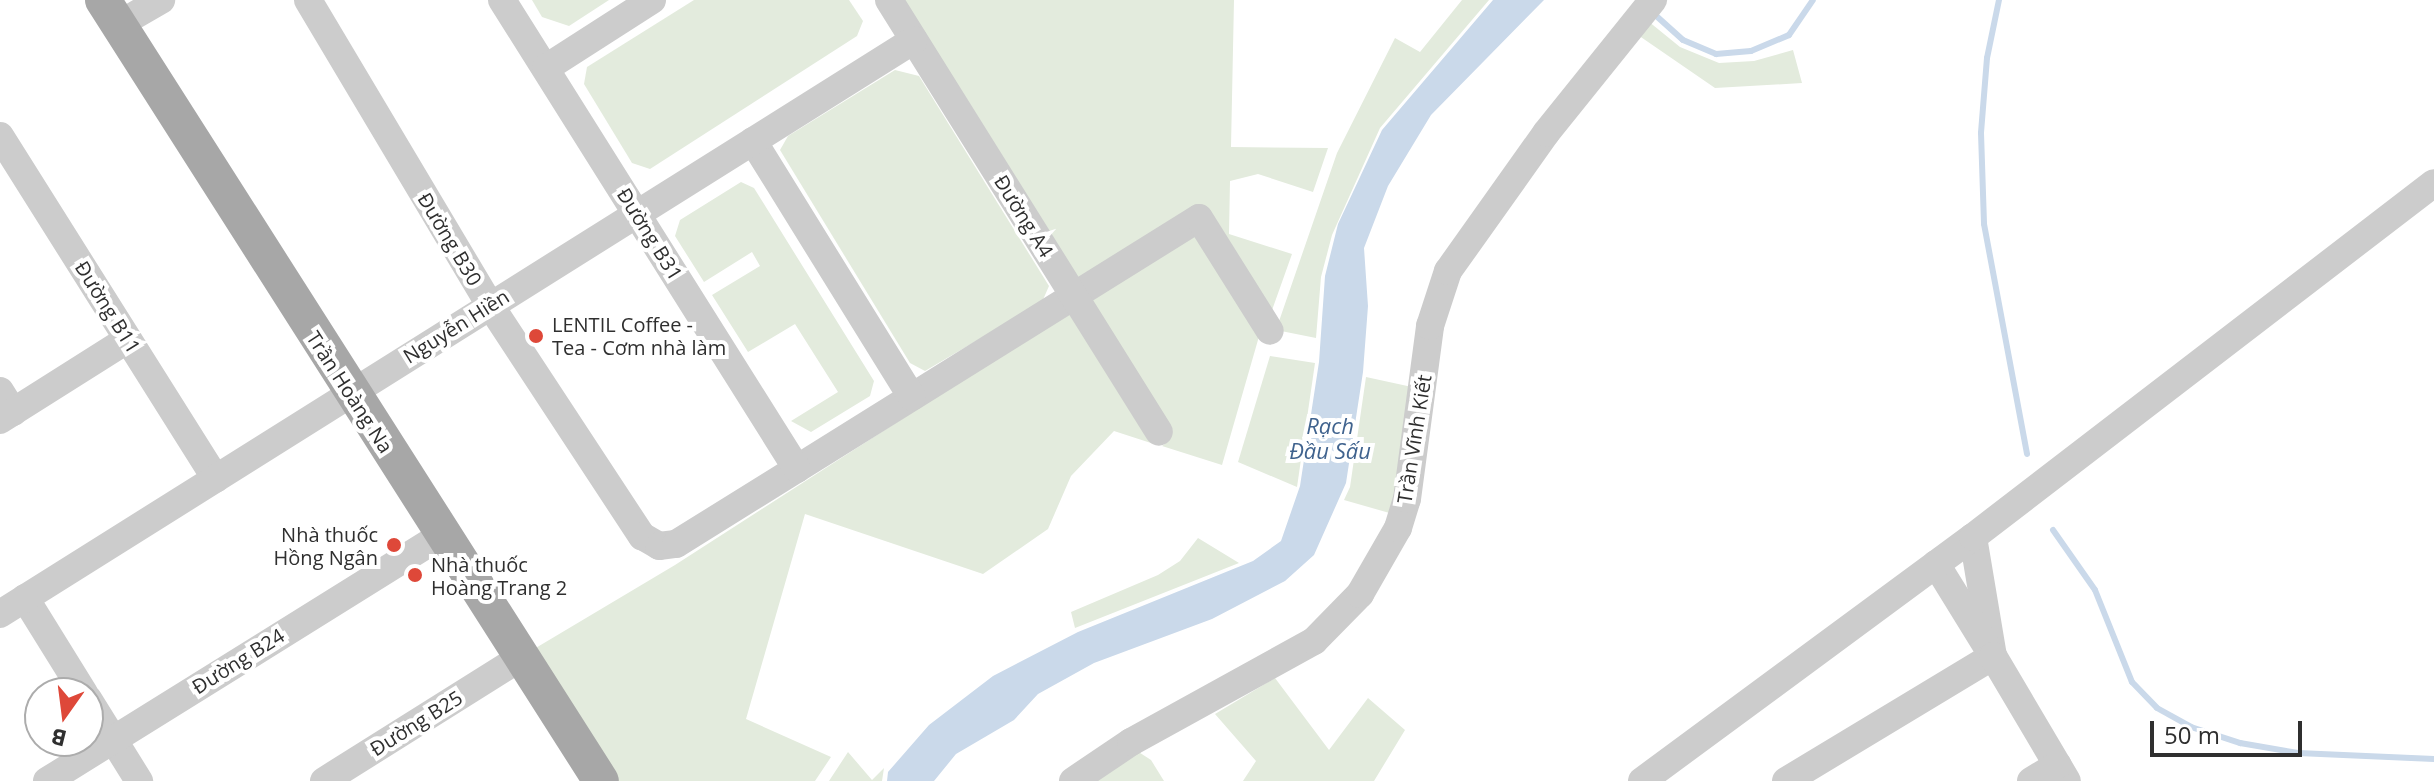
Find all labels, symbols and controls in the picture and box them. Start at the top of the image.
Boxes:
street label: Đường A4 [989,170,1059,262]
street label: Đường B31 [612,184,688,284]
street label: Đường B30 [413,188,487,290]
street label: Đường B11 [70,257,146,357]
street label: Nguyễn Hiền [399,284,513,368]
place label: LENTIL Coffee - Tea - Cơm nhà làm [552,312,726,359]
street label: Trần Hoàng Na [302,327,398,457]
marker: LENTIL Coffee - Tea - Cơm nhà làm [527,327,545,345]
street label: Trần Vĩnh Kiết [1392,373,1436,505]
water label: Rạch Đầu Sấu [1289,412,1371,464]
place label: Nhà thuốc Hồng Ngân [274,522,378,569]
marker: Nhà thuốc Hồng Ngân [385,536,403,554]
place label: Nhà thuốc Hoàng Trang 2 [431,552,567,599]
marker: Nhà thuốc Hoàng Trang 2 [406,566,424,584]
street label: Đường B24 [188,623,288,699]
north arrow [24,677,104,757]
street label: Đường B25 [366,685,466,761]
scale bar [2154,705,2306,755]
text: 50 m [2164,718,2220,751]
text: B [48,722,69,755]

